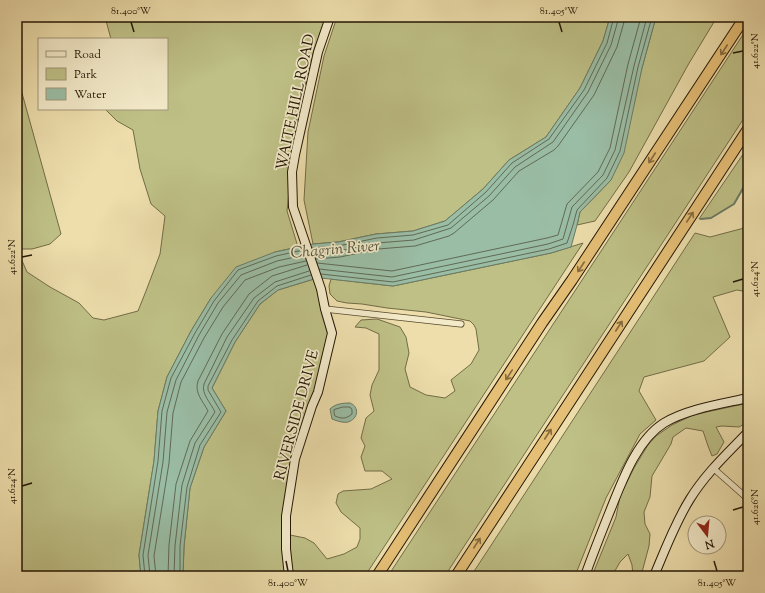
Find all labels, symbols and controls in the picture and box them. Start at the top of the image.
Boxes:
text: 81.400°W [111,4,151,19]
text: 81.405°W [540,4,578,19]
street label: WAITE HILL ROAD [272,32,321,172]
text: 41.622°N [748,33,763,69]
legend [38,38,168,110]
one-way arrow [720,44,728,55]
text: Road [74,46,101,64]
text: Park [74,66,97,84]
text: Water [74,86,107,104]
one-way arrow [648,152,656,163]
one-way arrow [686,212,694,223]
water label: Chagrin River [290,235,381,266]
text: 41.622°N [5,239,20,275]
one-way arrow [577,261,585,272]
text: 41.624°N [748,261,763,297]
one-way arrow [615,320,623,331]
street label: RIVERSIDE DRIVE [270,348,325,483]
one-way arrow [505,369,513,380]
one-way arrow [544,429,552,440]
text: 41.624°N [5,468,20,504]
text: 41.626°N [748,489,763,525]
north arrow [687,515,727,555]
text: N [703,534,717,553]
one-way arrow [473,538,481,549]
text: 81.400°W [268,576,308,591]
text: 81.405°W [698,576,736,591]

